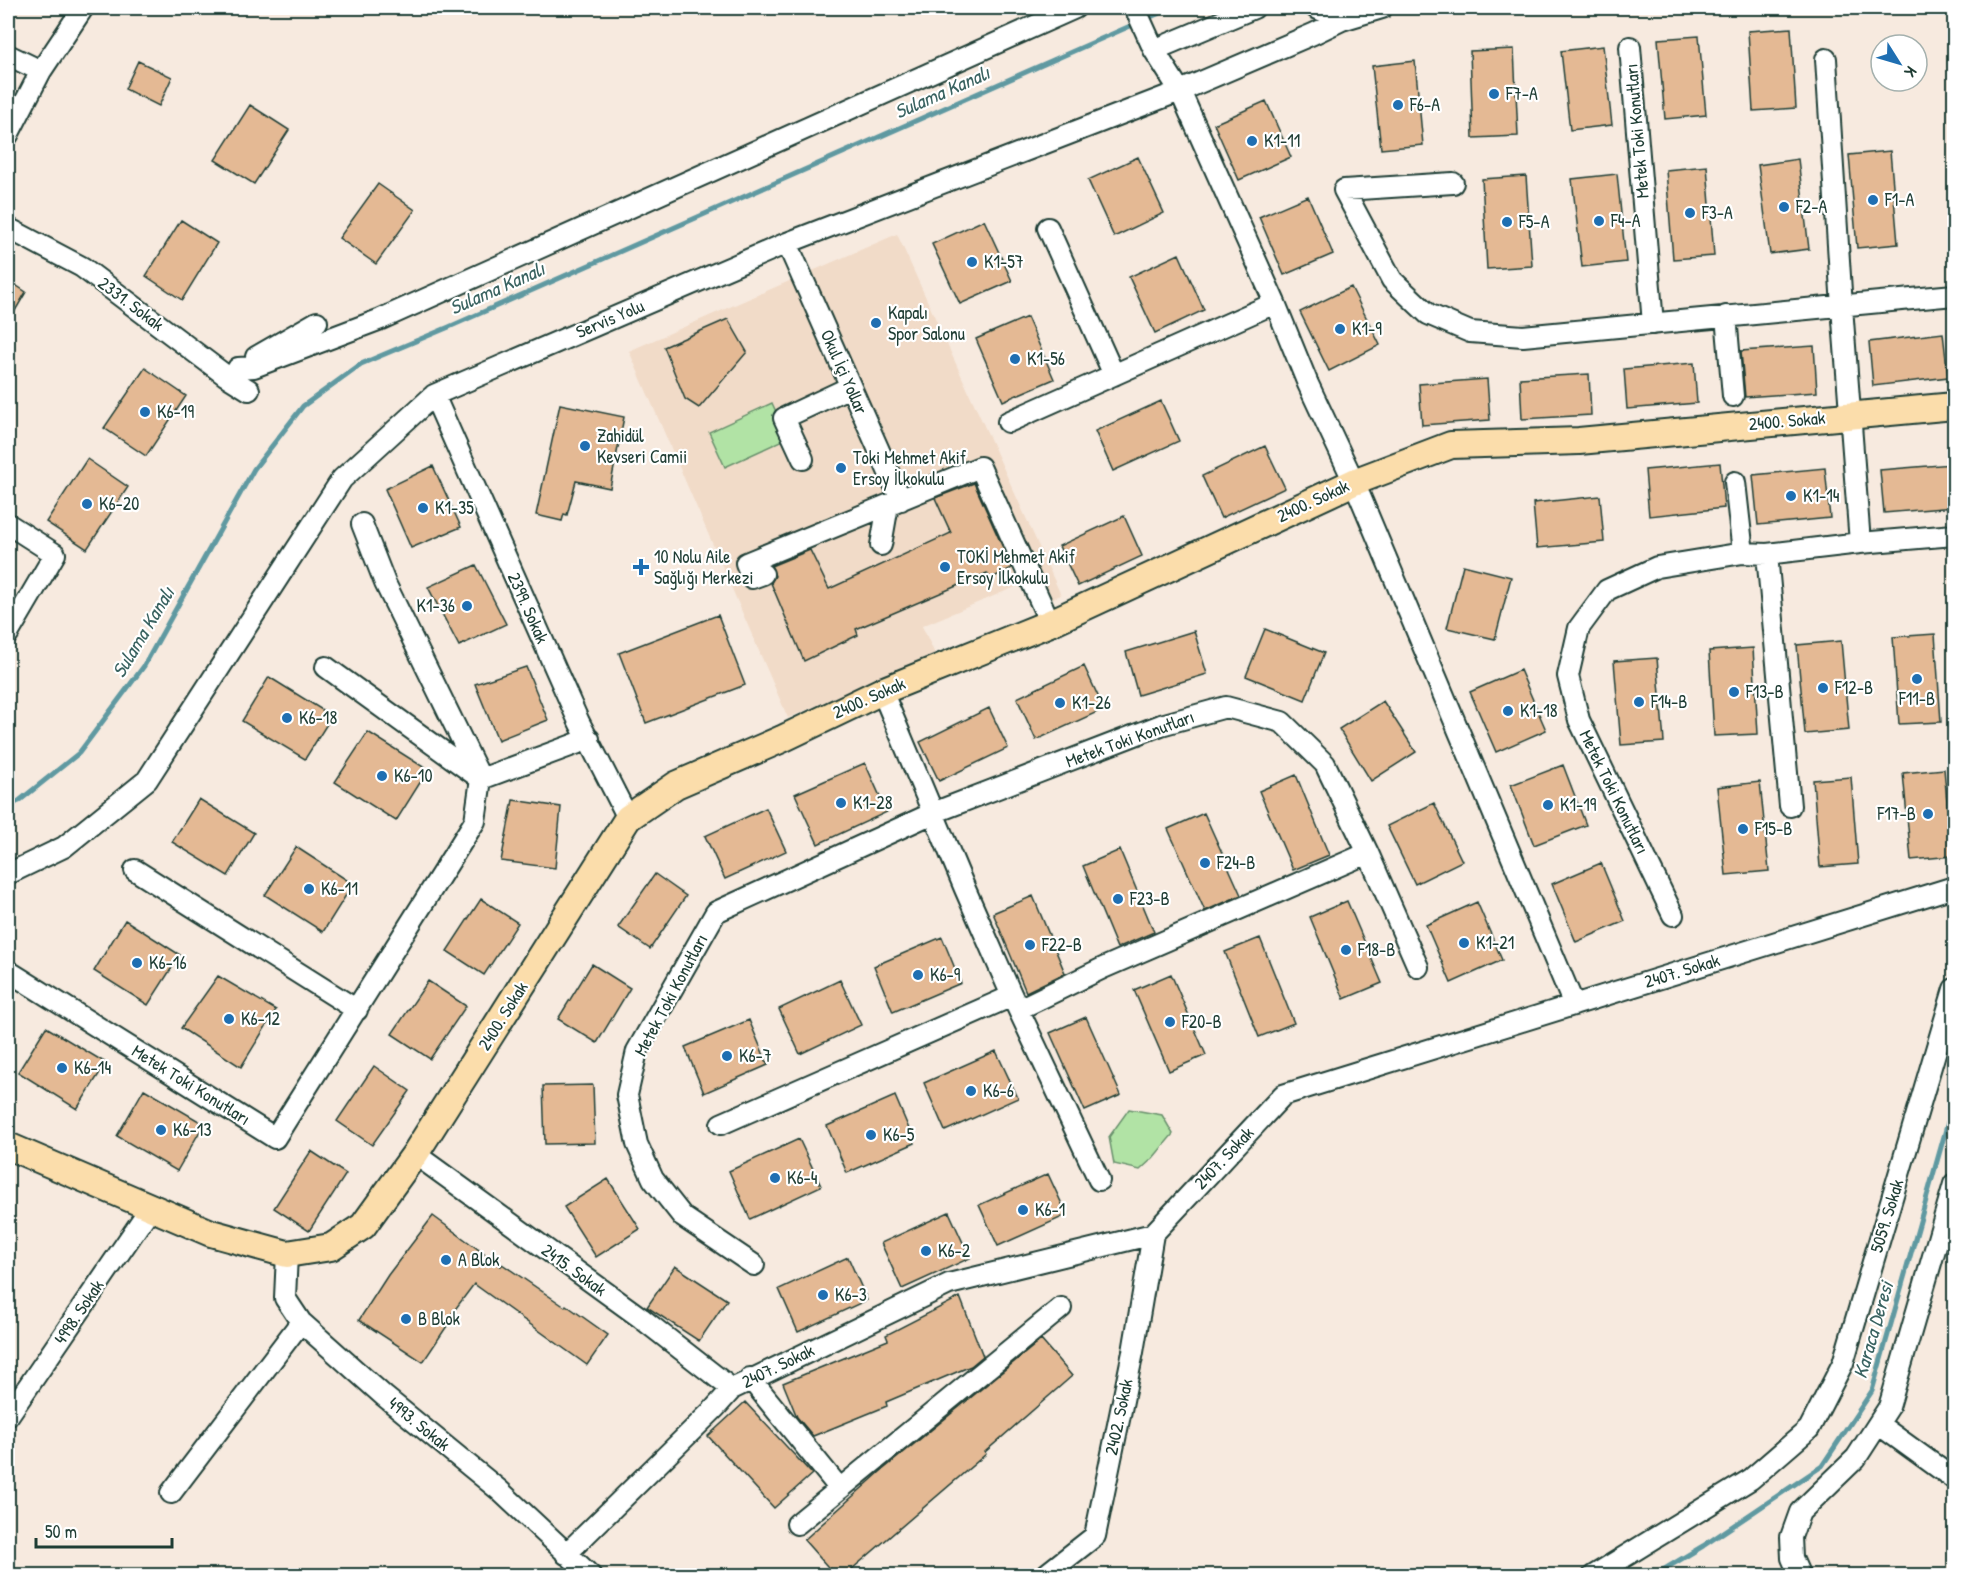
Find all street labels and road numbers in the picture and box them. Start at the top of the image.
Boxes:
street label: Metek Toki Konutları [1618,63,1655,199]
street label: 2331. Sokak [93,271,170,337]
street label: Servis Yolu [572,293,648,344]
street label: Okul İçi Yollar [815,326,874,418]
street label: 2400. Sokak [1748,405,1827,436]
street label: 2400. Sokak [1273,473,1353,528]
street label: 2399. Sokak [502,568,555,648]
street label: 2400. Sokak [829,670,909,725]
street label: Metek Toki Konutları [1062,704,1198,773]
street label: Metek Toki Konutları [1574,726,1655,858]
street label: Metek Toki Konutları [628,929,713,1060]
street label: 2407. Sokak [1641,947,1723,994]
street label: 2400. Sokak [472,976,534,1055]
street label: Metek Toki Konutları [127,1038,255,1131]
street label: 2407. Sokak [1188,1120,1260,1195]
street label: 5059. Sokak [1864,1176,1910,1256]
street label: 2415. Sokak [537,1237,612,1302]
street label: 4998. Sokak [48,1274,110,1349]
street label: 2407. Sokak [737,1337,819,1394]
street label: 2402. Sokak [1098,1376,1139,1457]
street label: 4993. Sokak [383,1391,456,1457]

